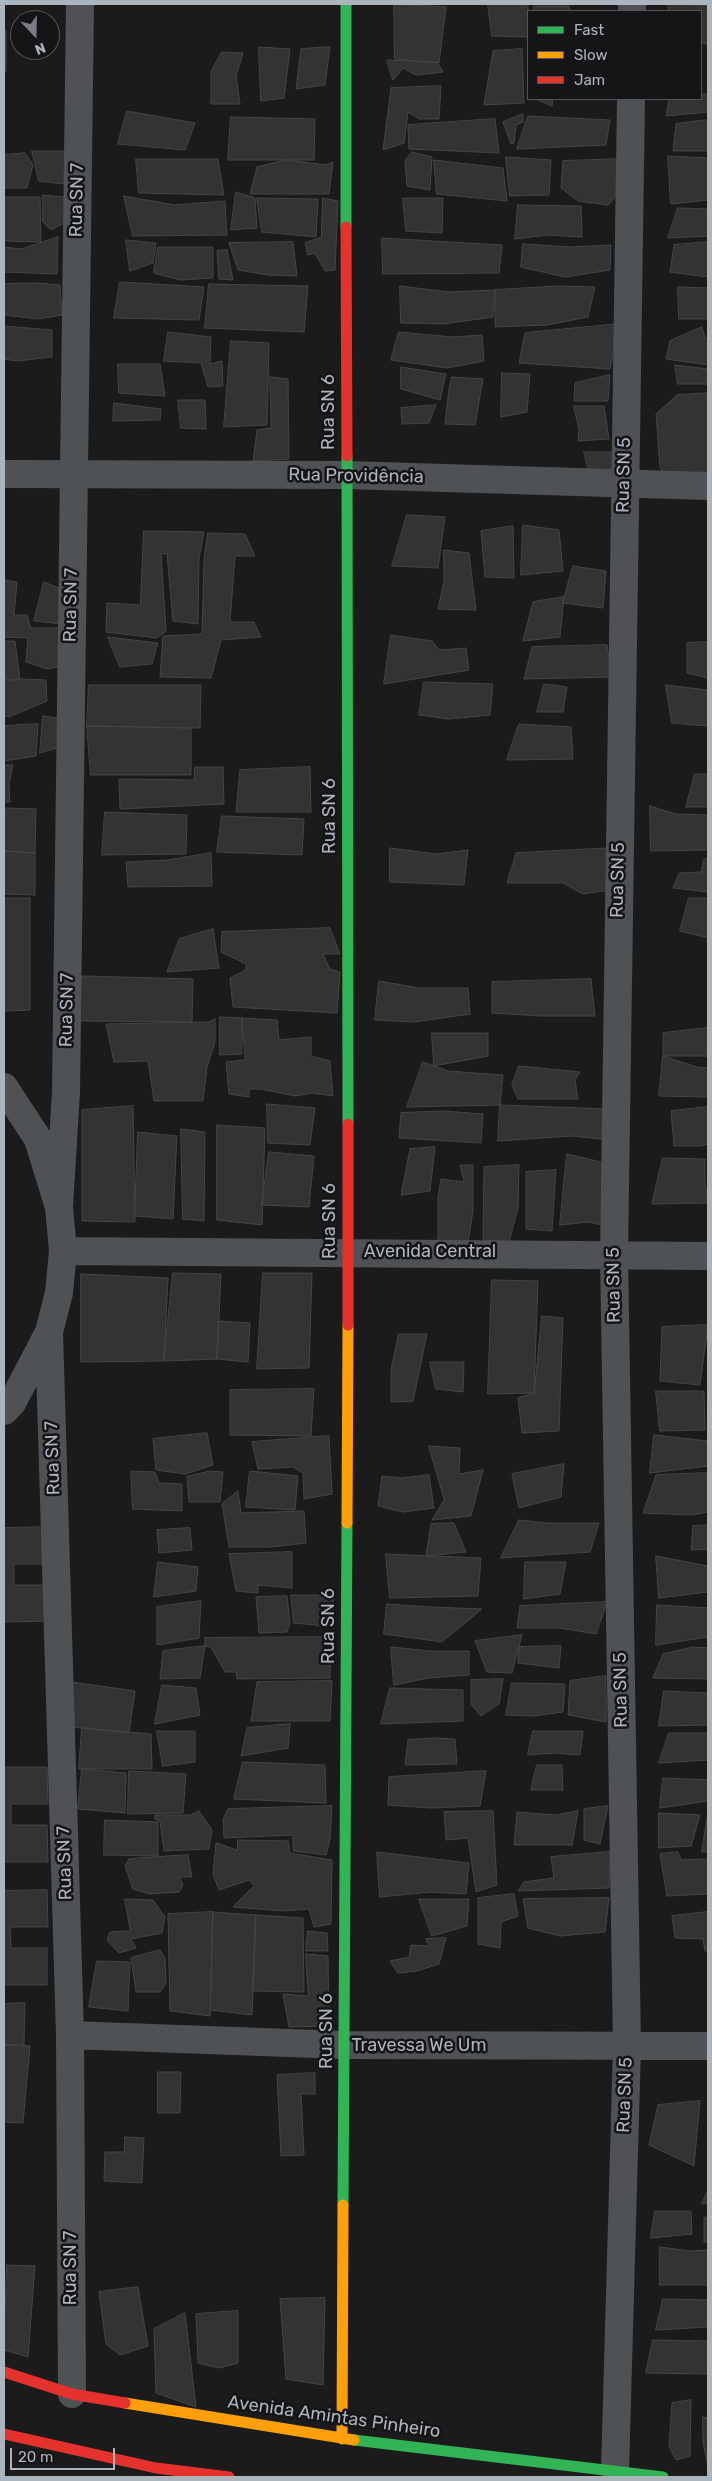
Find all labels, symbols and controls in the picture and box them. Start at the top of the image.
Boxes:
north arrow [10,10,60,60]
legend [527,10,702,100]
text: Fast [574,21,604,39]
text: N [32,39,48,58]
text: Slow [574,46,607,64]
text: Jam [574,71,605,89]
street label: Rua SN 7 [66,163,88,237]
street label: Rua SN 6 [318,374,340,450]
street label: Rua SN 5 [613,437,635,513]
street label: Rua Providência [288,464,424,488]
street label: Rua SN 7 [60,568,82,642]
street label: Rua SN 6 [319,778,341,854]
street label: Rua SN 5 [607,842,629,918]
street label: Rua SN 7 [56,973,78,1047]
street label: Rua SN 6 [319,1183,341,1259]
street label: Avenida Central [364,1241,496,1263]
street label: Rua SN 5 [603,1247,625,1323]
street label: Rua SN 7 [41,1420,65,1496]
street label: Rua SN 6 [318,1588,340,1664]
street label: Rua SN 5 [610,1652,632,1728]
street label: Rua SN 7 [53,1825,77,1901]
street label: Rua SN 6 [316,1993,338,2069]
street label: Travessa We Um [352,2035,486,2057]
street label: Rua SN 5 [613,2057,637,2133]
street label: Rua SN 7 [60,2231,82,2305]
street label: Avenida Amintas Pinheiro [226,2391,442,2443]
scale bar [12,2438,118,2470]
text: 20 m [18,2448,53,2466]

